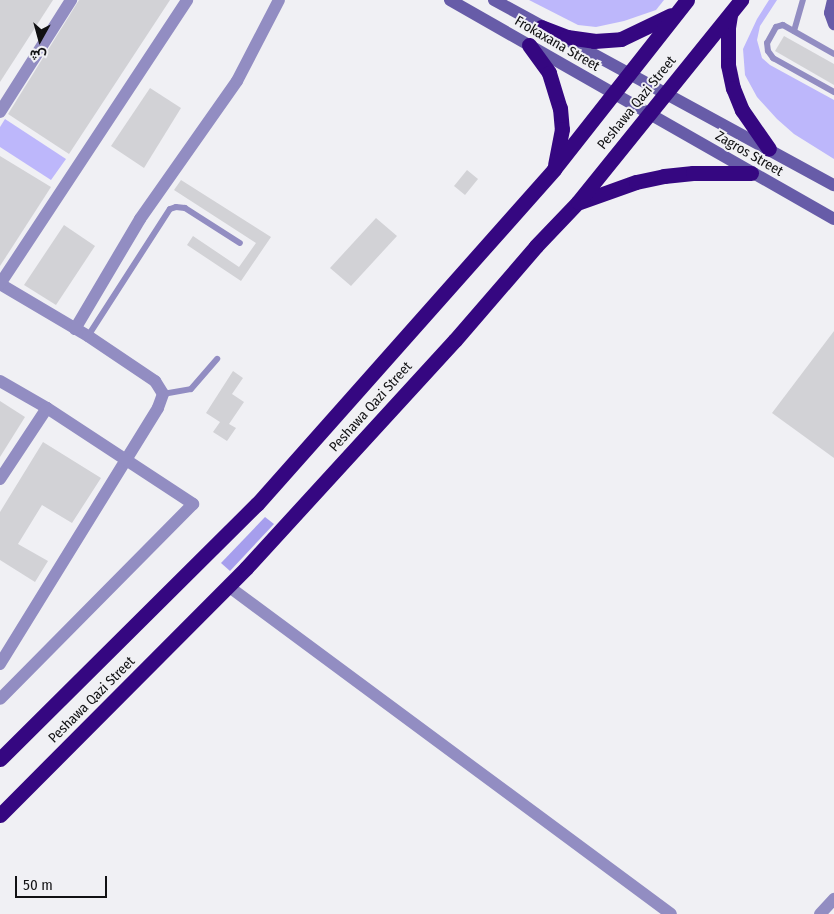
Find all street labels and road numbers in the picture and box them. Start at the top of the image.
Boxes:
street label: Frokaxana Street [511,13,603,75]
street label: Peshawa Qazi Street [594,53,680,153]
street label: Zagros Street [712,128,786,180]
street label: Peshawa Qazi Street [326,359,416,455]
street label: Peshawa Qazi Street [45,653,139,747]

